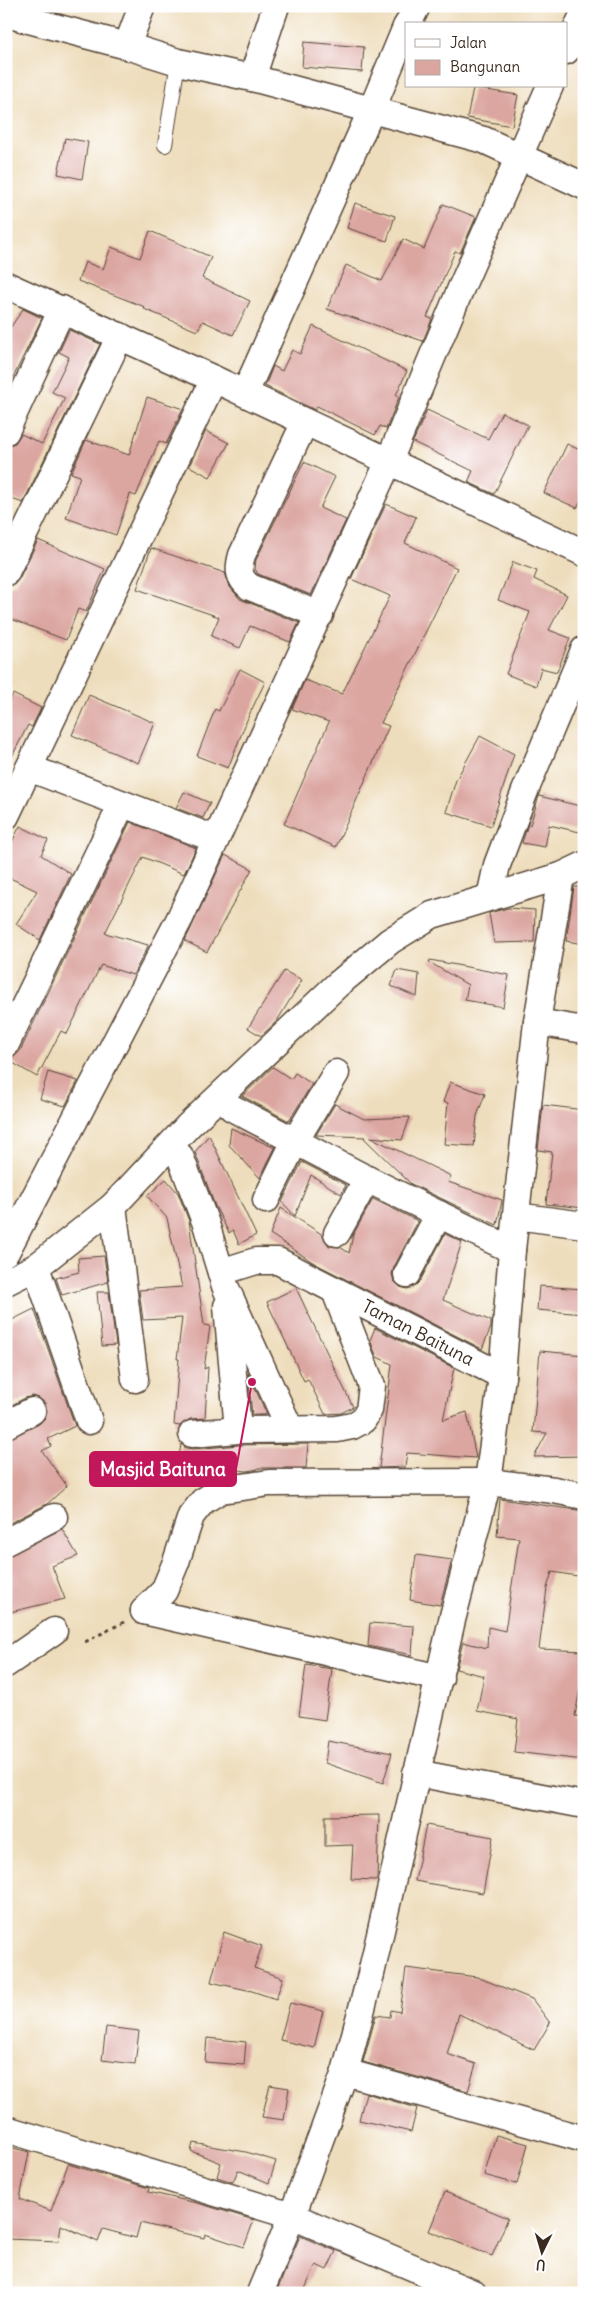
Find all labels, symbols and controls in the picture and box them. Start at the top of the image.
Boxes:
legend [405,22,568,88]
text: Jalan [450,33,487,52]
text: Bangunan [450,57,520,76]
street label: Taman Baituna [358,1294,478,1371]
callout: Masjid Baituna [90,1452,236,1486]
text: Masjid Baituna [100,1457,226,1481]
north arrow [518,2226,568,2276]
text: U [535,2256,546,2274]

